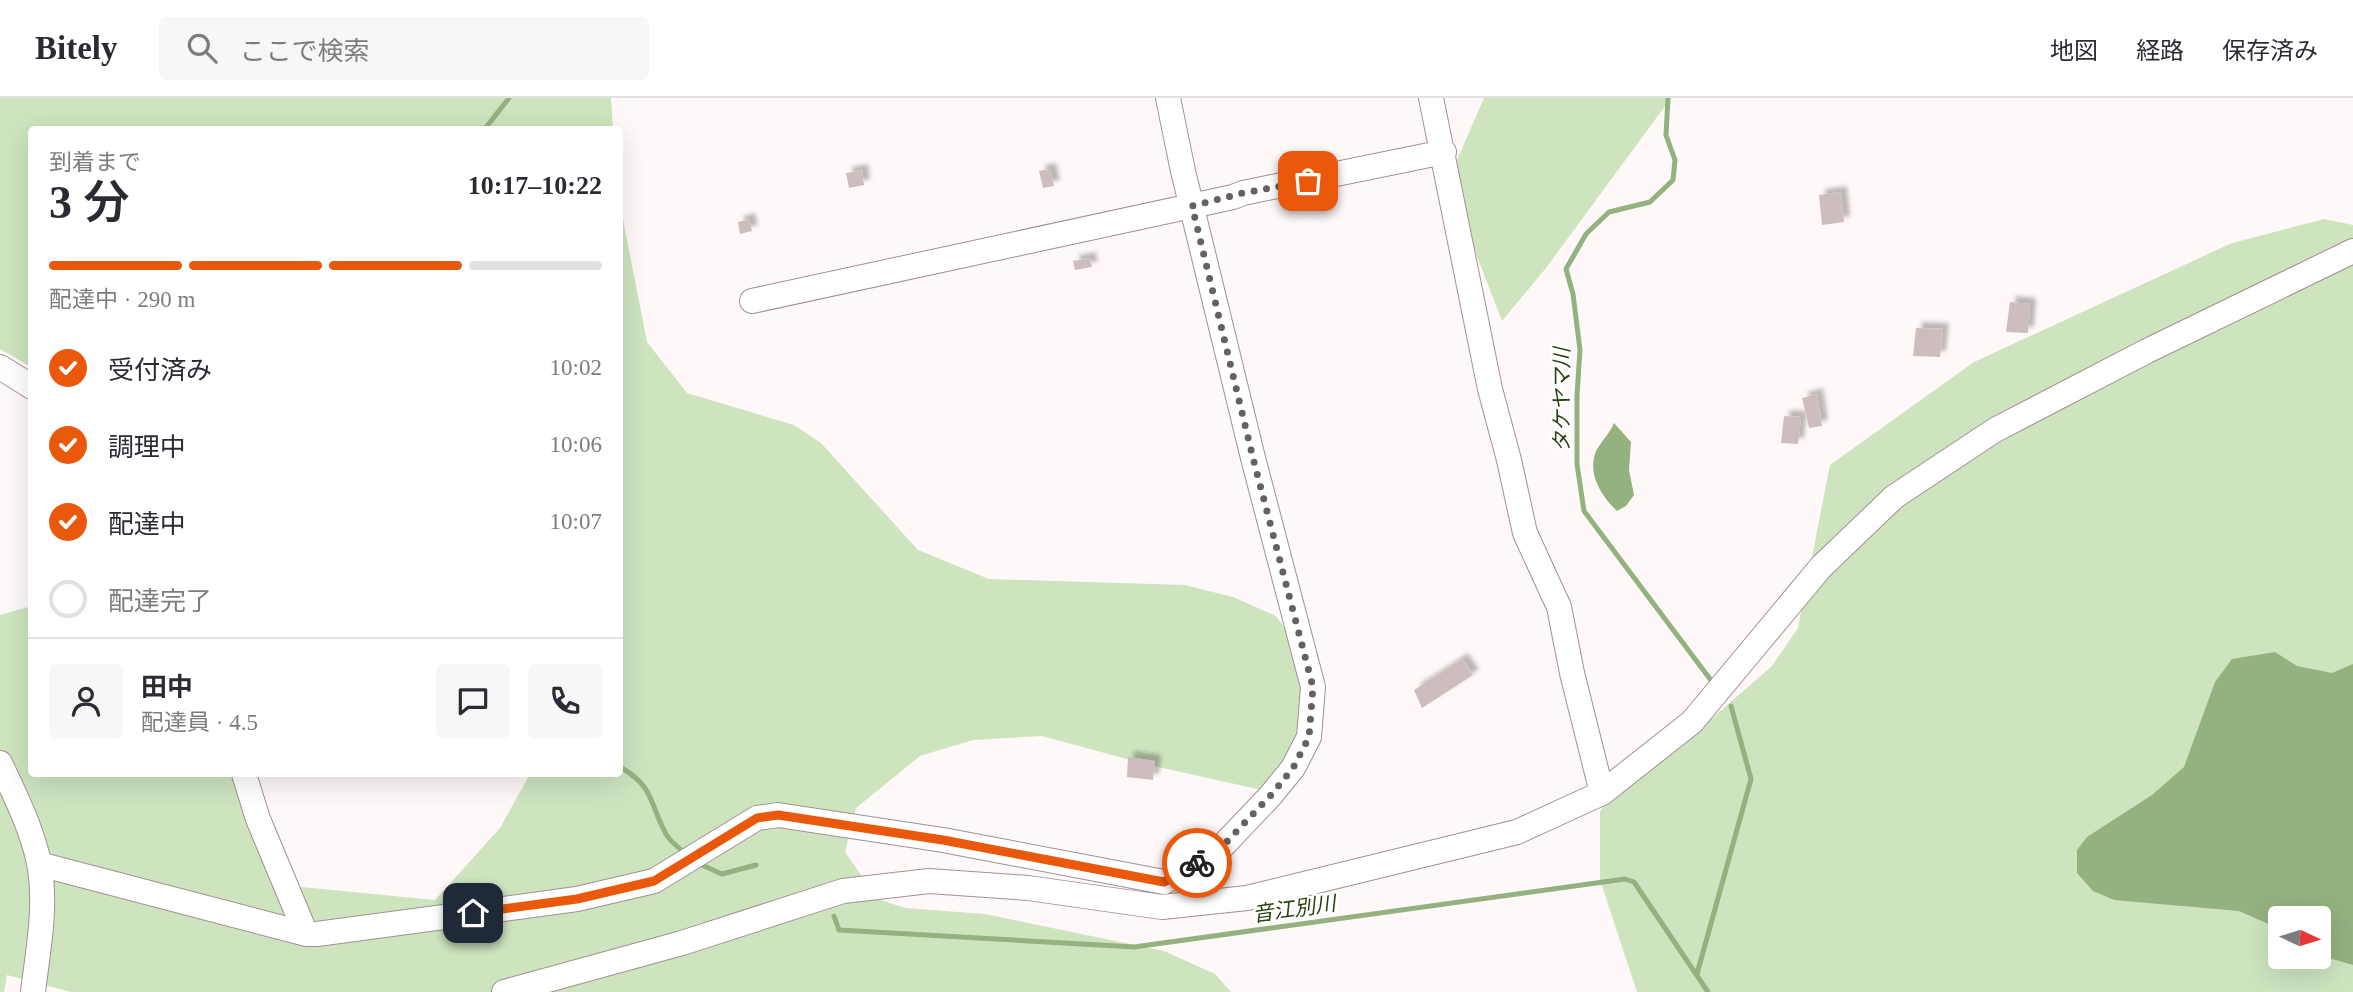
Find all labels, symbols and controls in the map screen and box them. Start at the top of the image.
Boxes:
search box [159,17,649,80]
icon: search [183,29,221,67]
text: Bitely [35,30,117,66]
text: ここで検索 [239,37,370,66]
text: 地図 [2050,38,2098,64]
text: 経路 [2136,38,2184,64]
text: 保存済み [2222,38,2318,64]
text: 到着まで [49,150,141,175]
pin [1278,151,1338,211]
icon: bag [1289,162,1327,200]
text: 10:17–10:22 [468,171,602,200]
text: 3 分 [49,177,130,228]
text: 配達中 · 290 m [49,287,195,312]
water label: タケヤマ川 [1550,346,1574,453]
icon: check [49,349,87,387]
text: 10:02 [550,355,602,380]
text: 受付済み [108,356,212,385]
icon: check [49,426,87,464]
text: 10:06 [550,432,602,457]
text: 調理中 [108,433,186,462]
icon: check [49,503,87,541]
text: 10:07 [550,509,602,534]
text: 配達中 [108,510,186,539]
text: 配達完了 [108,587,212,616]
button: person [49,664,123,738]
button: chat [436,664,510,738]
button: phone [528,664,602,738]
text: 田中 [141,673,193,702]
text: 配達員 · 4.5 [141,710,258,735]
courier [1162,828,1232,898]
icon: bike [1178,844,1216,882]
pin [443,883,503,943]
water label: 音江別川 [1251,891,1339,927]
icon: home [454,894,492,932]
north arrow [2268,906,2331,970]
map controls [2268,906,2331,969]

